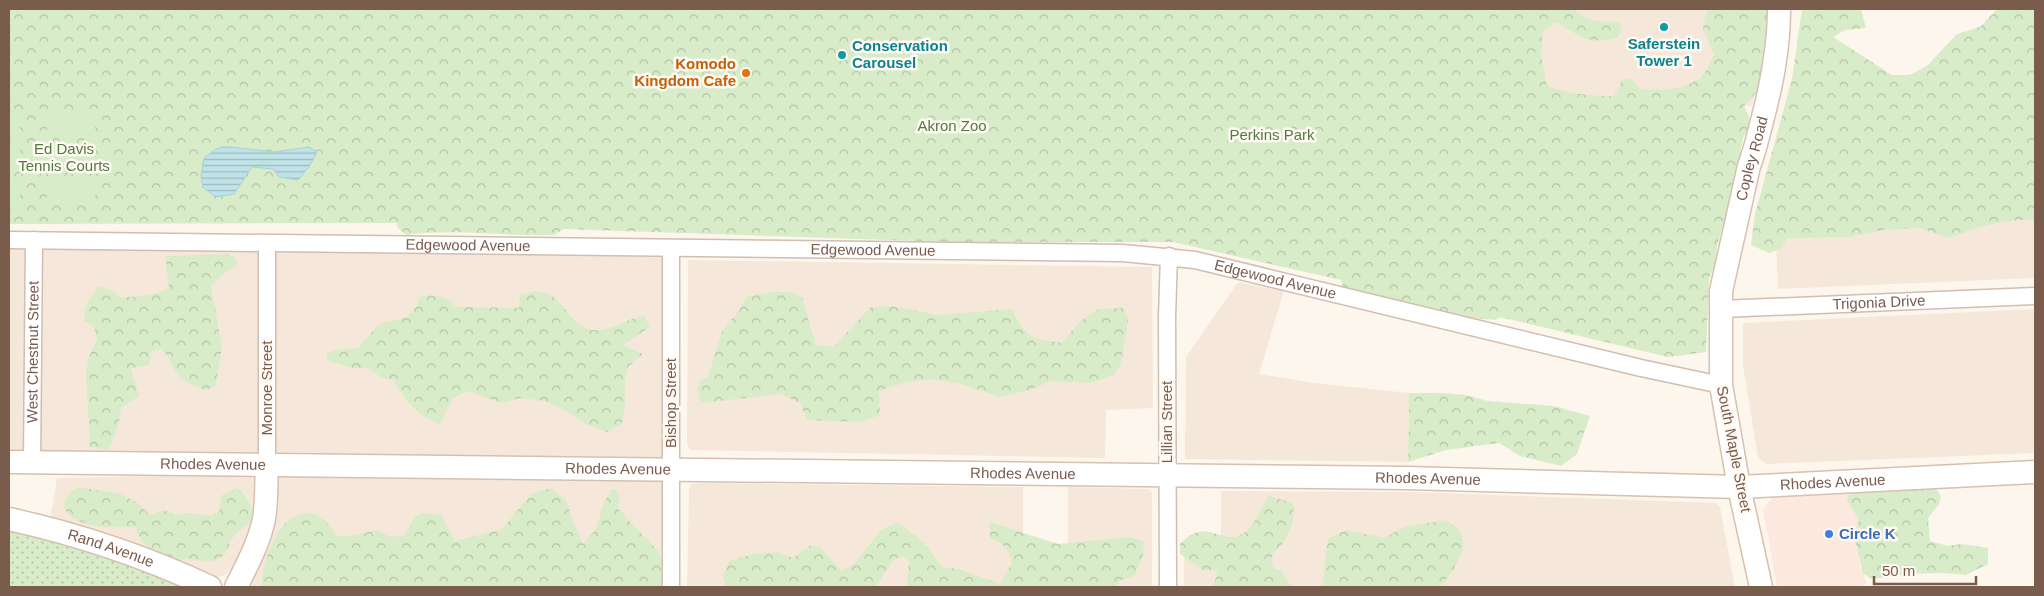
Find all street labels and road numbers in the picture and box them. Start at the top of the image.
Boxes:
street label: Copley Road [1732,114,1771,202]
street label: Edgewood Avenue [405,236,531,254]
street label: Edgewood Avenue [810,240,935,259]
street label: Edgewood Avenue [1213,256,1338,302]
street label: West Chestnut Street [23,280,42,423]
street label: Trigonia Drive [1832,292,1926,312]
street label: Monroe Street [258,340,275,436]
street label: Bishop Street [662,357,679,448]
street label: Lillian Street [1158,380,1175,463]
street label: South Maple Street [1714,384,1755,514]
street label: Rhodes Avenue [160,455,266,473]
street label: Rhodes Avenue [565,459,671,478]
street label: Rhodes Avenue [970,464,1076,482]
street label: Rhodes Avenue [1375,469,1481,488]
street label: Rhodes Avenue [1779,471,1886,493]
street label: Rand Avenue [66,525,157,570]

